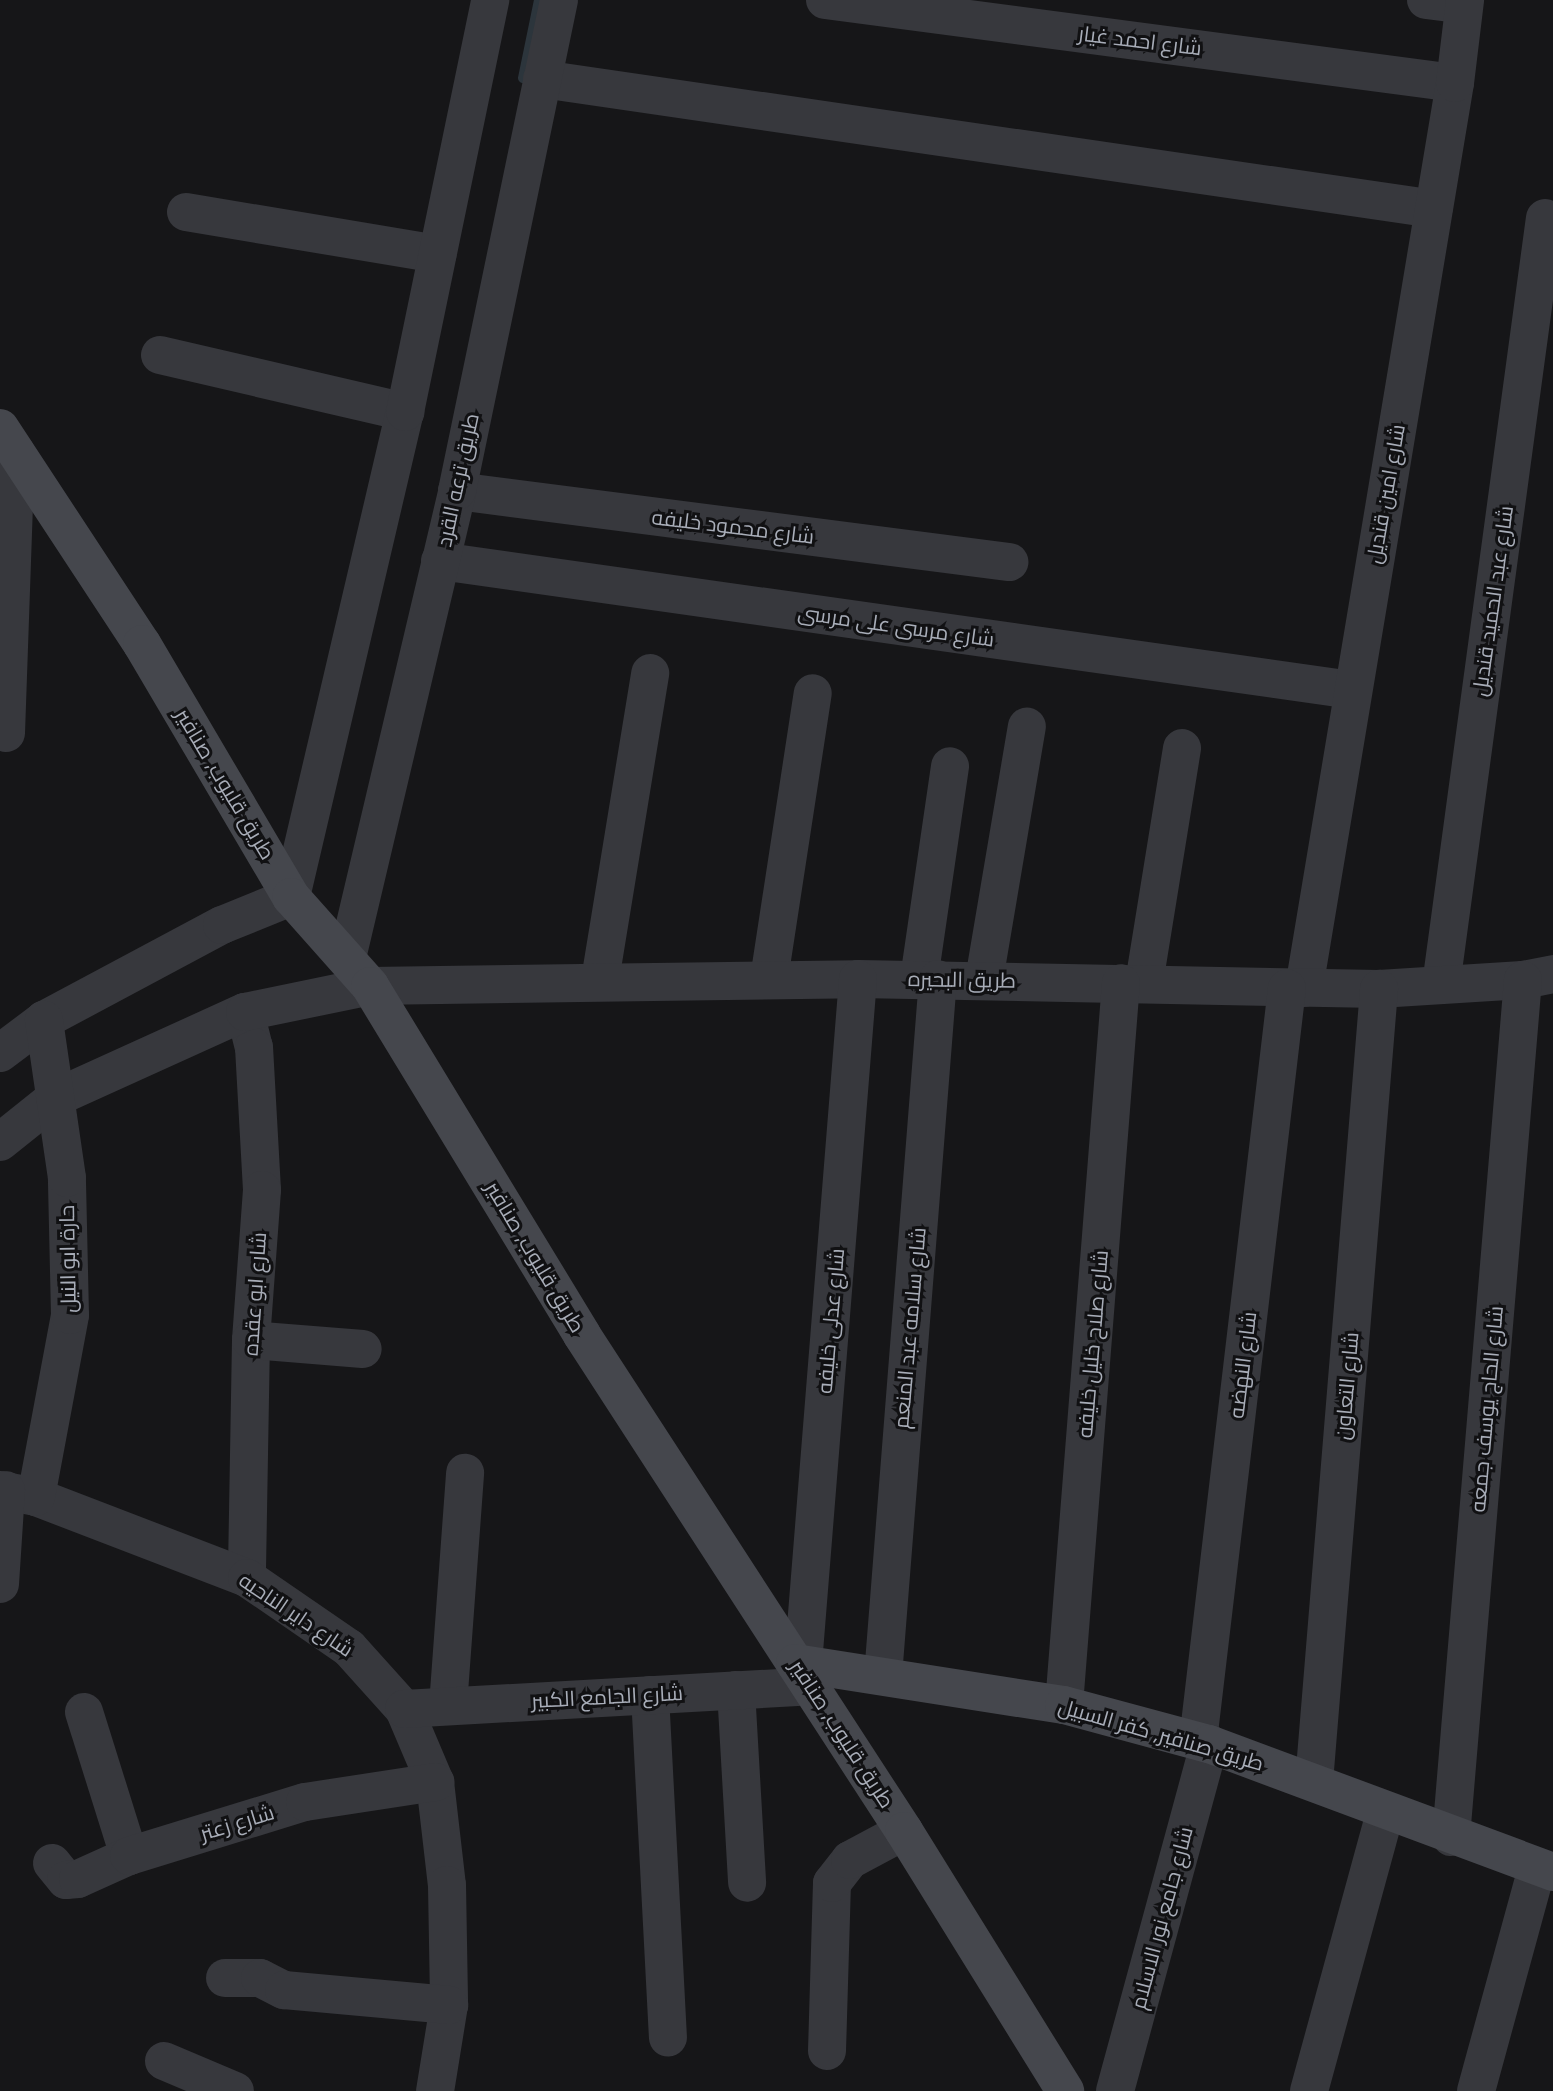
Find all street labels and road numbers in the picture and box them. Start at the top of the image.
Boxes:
street label: شارع احمد غيار [1077,21,1203,61]
street label: طريق ترعه القرد [432,411,484,549]
street label: شارع امين قنديل [1361,422,1411,566]
street label: شارع عبد الحميد قنديل [1467,504,1519,698]
street label: شارع محمود خليفه [650,505,816,549]
street label: شارع مرسى على مرسى [796,600,996,652]
street label: طريق قليوب, صنافير [170,704,280,864]
street label: طريق البحيره [908,966,1016,994]
street label: طريق قليوب, صنافير [480,1177,590,1337]
street label: حارة ابو النيل [54,1205,82,1313]
street label: شارع سلامه عبد المنعم [889,1226,931,1430]
street label: شارع ابو عقده [238,1231,272,1357]
street label: شارع عدلى خليفه [812,1247,850,1395]
street label: شارع صلاح خليل خليفه [1072,1249,1114,1439]
street label: شارع الحاج يوسف جمعه [1465,1305,1509,1513]
street label: شارع النهضه [1224,1310,1262,1420]
street label: شارع التعاون [1330,1331,1364,1441]
street label: شارع داير الناحيه [234,1568,358,1662]
street label: طريق قليوب, صنافير [785,1655,899,1813]
street label: شارع الجامع الكبير [530,1680,684,1714]
street label: طريق صنافير, كفر السبيل [1055,1694,1267,1776]
street label: شارع زعتر [197,1800,277,1846]
street label: شارع جامع نور الاسلام [1126,1824,1198,2012]

